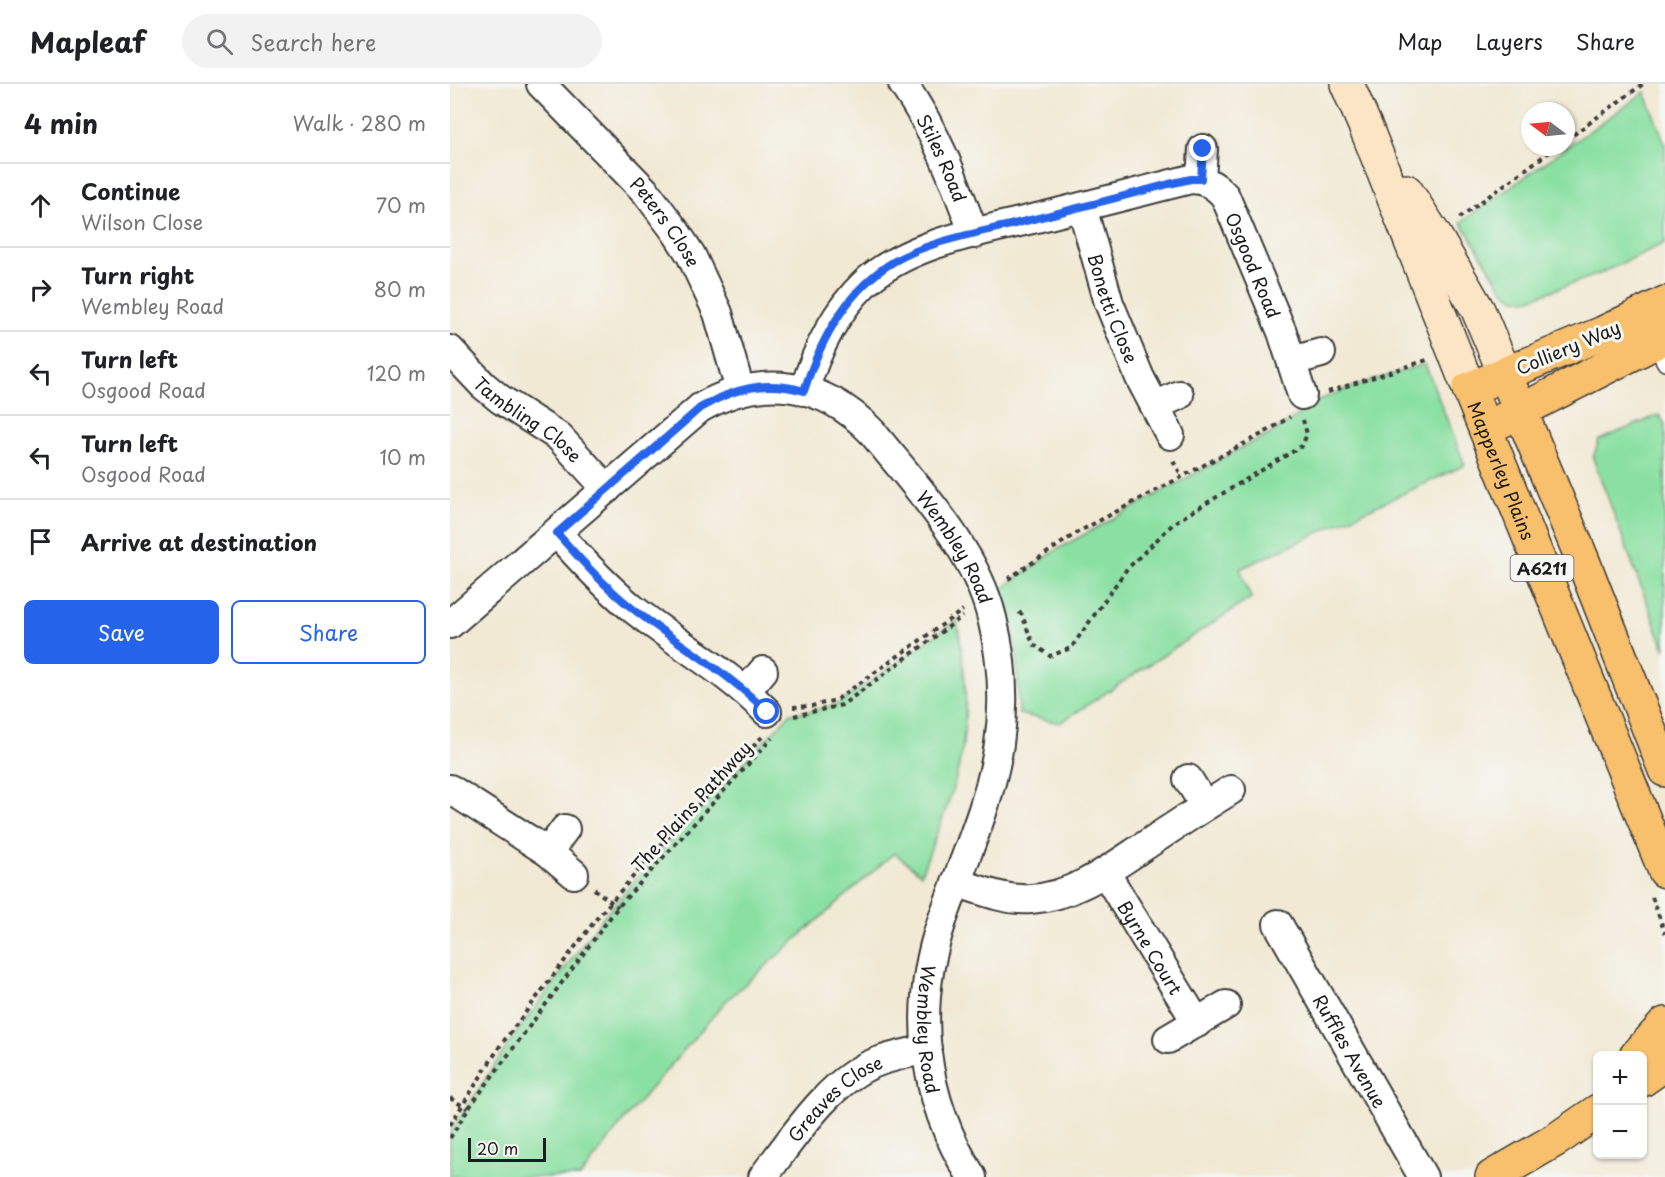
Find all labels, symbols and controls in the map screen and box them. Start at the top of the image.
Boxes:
search box [182,14,602,68]
text: Mapleaf [30,20,146,63]
icon: search [203,25,236,58]
text: Search here [251,25,376,58]
text: Map [1398,25,1442,57]
text: Layers [1475,25,1543,57]
text: Share [1576,25,1635,57]
north arrow [1521,102,1575,156]
text: 4 min [24,104,98,143]
text: Walk · 280 m [293,108,426,138]
street label: Stiles Road [911,109,974,206]
route end [1189,135,1215,161]
street label: Peters Close [624,170,708,270]
text: Continue [81,174,180,207]
icon: ahead [24,189,57,222]
text: 70 m [376,190,426,220]
text: Wilson Close [81,207,203,237]
street label: Osgood Road [1220,208,1288,322]
street label: Bonetti Close [1082,250,1146,367]
text: Turn right [81,258,194,291]
icon: right [24,273,57,306]
text: 80 m [374,274,426,304]
text: Wembley Road [81,291,224,321]
street label: Colliery Way [1512,313,1624,381]
text: Turn left [81,342,178,375]
icon: left [24,357,57,390]
text: 120 m [367,358,426,388]
street label: Tambling Close [468,370,589,468]
text: Osgood Road [81,375,206,405]
street label: Mapperley Plains [1462,397,1542,544]
text: Turn left [81,426,178,459]
icon: left [24,441,57,474]
text: 10 m [379,442,426,472]
text: Osgood Road [81,459,206,489]
street label: Wembley Road [911,484,1000,607]
icon: arrive [24,525,57,558]
text: Arrive at destination [81,525,317,558]
road number: A6211 [1510,555,1574,581]
button: Save [24,600,219,664]
button: Share [231,600,426,664]
route start [753,698,779,724]
street label: The Plains Pathway [625,734,757,878]
street label: Byrne Court [1112,895,1190,999]
street label: Wembley Road [912,963,948,1096]
street label: Ruffles Avenue [1307,989,1394,1113]
street label: Greaves Close [781,1048,886,1147]
map controls [1593,1051,1647,1159]
button: + [1593,1051,1647,1105]
button: − [1593,1105,1647,1159]
scale bar [468,1135,546,1162]
text: 20 m [477,1136,518,1160]

